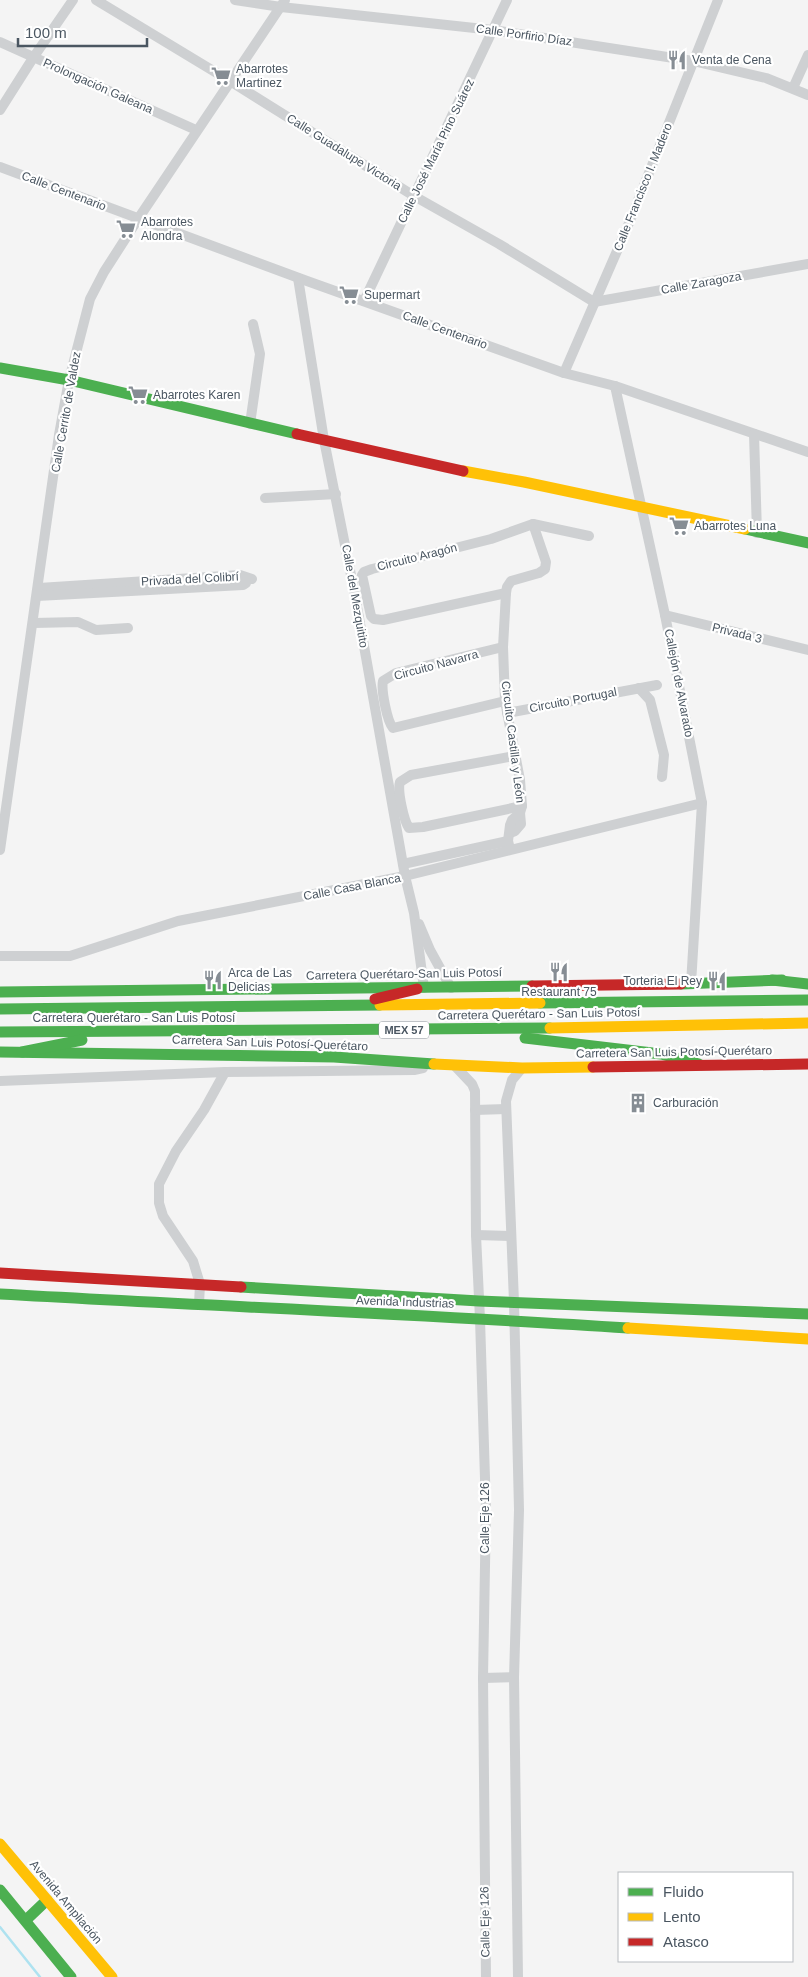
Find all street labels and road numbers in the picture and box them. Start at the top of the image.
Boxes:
street label: Calle Porfirio Díaz [475,21,573,49]
street label: Prolongación Galeana [41,55,155,117]
street label: Calle José María Pino Suárez [395,77,477,225]
street label: Calle Guadalupe Victoria [284,111,404,193]
street label: Calle Francisco I. Madero [611,121,675,253]
street label: Calle Centenario [20,168,109,214]
street label: Calle Zaragoza [660,269,743,297]
street label: Calle Centenario [401,308,490,352]
street label: Calle Cerrito de Valdez [48,350,84,474]
street label: Circuito Aragón [376,540,458,574]
street label: Calle del Mezquitito [339,543,371,649]
street label: Privada del Colibrí [141,569,240,589]
street label: Privada 3 [711,620,764,646]
street label: Callejón de Alvarado [662,628,696,739]
street label: Circuito Navarra [392,647,480,683]
street label: Circuito Castilla y León [499,680,527,804]
street label: Circuito Portugal [528,685,618,715]
street label: Calle Casa Blanca [302,871,402,903]
street label: Carretera Querétaro-San Luis Potosí [306,965,503,983]
street label: Carretera Querétaro - San Luis Potosí [438,1005,641,1023]
street label: Carretera Querétaro - San Luis Potosí [33,1011,236,1025]
road number: MEX 57 [379,1022,429,1038]
street label: Carretera San Luis Potosí-Querétaro [172,1033,369,1053]
street label: Carretera San Luis Potosí-Querétaro [576,1043,772,1061]
street label: Avenida Industrias [356,1293,454,1311]
street label: Calle Eje 126 [478,1482,492,1554]
street label: Avenida Ampliación [27,1857,105,1947]
street label: Calle Eje 126 [477,1886,493,1958]

